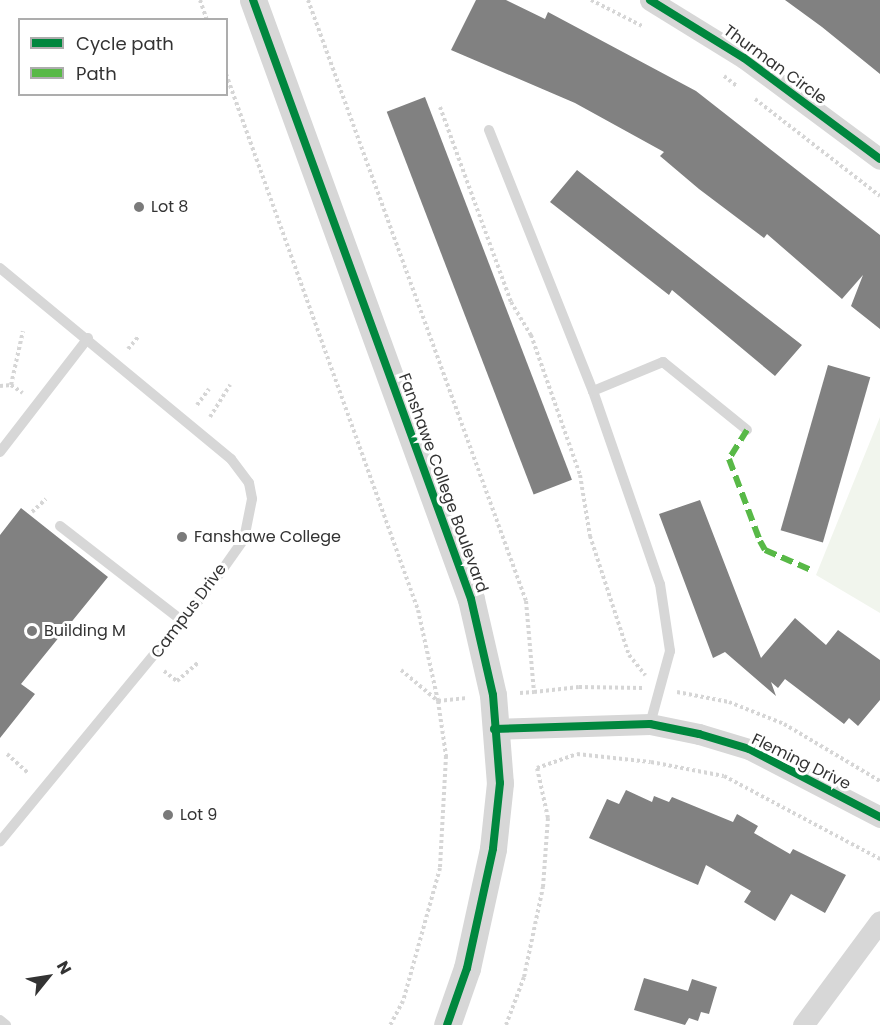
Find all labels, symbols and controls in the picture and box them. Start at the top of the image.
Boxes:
legend [18,18,228,96]
street label: Thurman Circle [720,21,830,109]
text: Cycle path [76,31,174,56]
text: Path [76,61,117,86]
place label: Lot 8 [151,197,188,217]
marker: Lot 8 [132,200,146,214]
street label: Fanshawe College Boulevard [394,371,492,595]
place label: Fanshawe College [194,527,341,547]
marker: Fanshawe College [175,530,189,544]
street label: Campus Drive [147,560,231,662]
place label: Building M [44,621,126,641]
marker: Building M [25,624,39,638]
street label: Fleming Drive [748,730,854,794]
place label: Lot 9 [180,805,217,825]
marker: Lot 9 [161,808,175,822]
north arrow [18,947,78,1007]
text: N [51,957,77,979]

